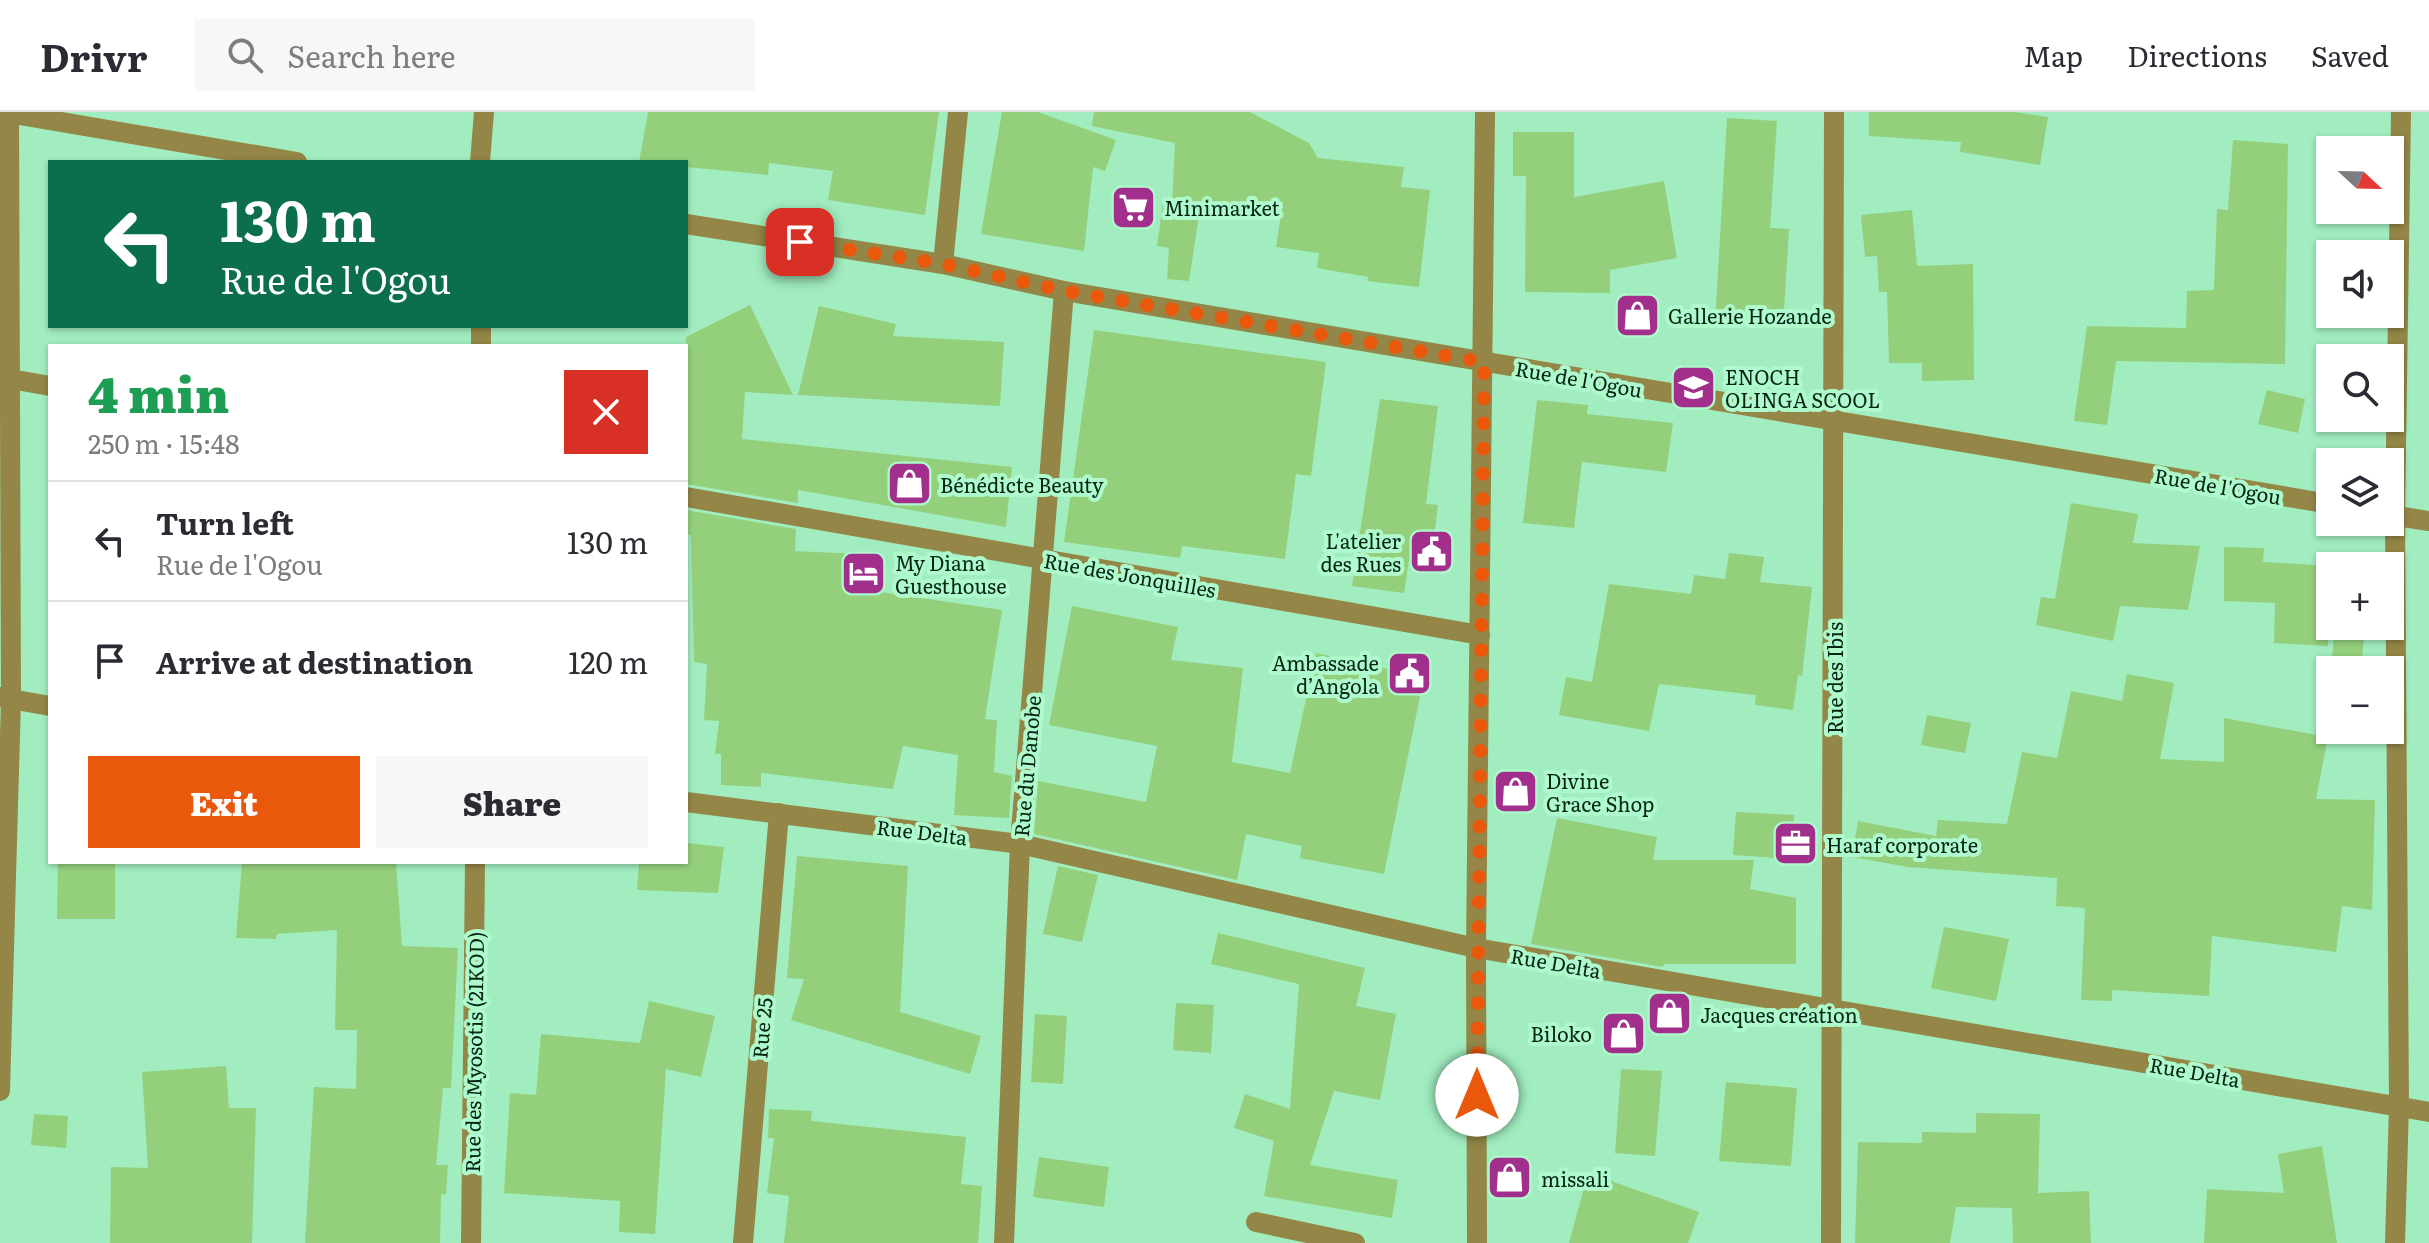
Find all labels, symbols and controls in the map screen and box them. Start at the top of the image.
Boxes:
search box [195,19,755,91]
text: Drivr [40,27,147,84]
icon: search [223,33,267,77]
text: Search here [287,33,456,77]
text: Map [2024,34,2083,76]
text: Directions [2127,34,2267,76]
text: Saved [2311,34,2389,76]
north arrow [2316,136,2404,224]
map controls [2316,136,2404,744]
text: 130 m [220,176,376,259]
supermarket icon: Minimarket [1109,183,1157,231]
icon: left [88,192,192,296]
place label: Minimarket [1164,192,1280,222]
pin [766,208,834,276]
icon: arrive [778,220,822,264]
button: sound [2316,240,2404,328]
text: Rue de l'Ogou [220,252,451,305]
shop icon: Gallerie Hozande [1613,291,1661,339]
place label: Gallerie Hozande [1668,300,1832,330]
button: search [2316,344,2404,432]
street label: Rue de l'Ogou [1513,352,1645,404]
text: 4 min [88,357,229,428]
place label: ENOCH OLINGA SCOOL [1725,361,1880,414]
school or university icon: ENOCH OLINGA SCOOL [1670,363,1718,411]
button: close [564,370,648,454]
text: 250 m · 15:48 [88,423,239,462]
button: layers [2316,448,2404,536]
street label: Rue de l'Ogou [2152,459,2284,511]
shop icon: Bénédicte Beauty [885,460,933,508]
place label: Bénédicte Beauty [940,469,1104,499]
text: Turn left [156,500,294,544]
icon: left [88,519,132,563]
text: 130 m [567,519,648,563]
place label: L'atelier des Rues [1320,525,1402,578]
public building icon: L'atelier des Rues [1408,528,1456,576]
text: Rue de l'Ogou [156,544,323,583]
street label: Rue des Jonquilles [1042,544,1218,604]
place label: My Diana Guesthouse [895,547,1007,600]
hotel icon: My Diana Guesthouse [840,549,888,597]
button: + [2316,552,2404,640]
street label: Rue des Ibis [1819,622,1849,734]
icon: arrive [88,639,132,683]
text: Arrive at destination [156,639,473,683]
text: 120 m [568,639,648,683]
place label: Ambassade d’Angola [1272,647,1379,700]
public building icon: Ambassade d’Angola [1386,650,1434,698]
button: − [2316,656,2404,744]
street label: Rue du Danobe [1005,694,1047,838]
button: Exit [88,756,360,848]
button: Share [376,756,648,848]
place label: Divine Grace Shop [1546,765,1654,818]
shop icon: Divine Grace Shop [1491,768,1539,816]
street label: Rue Delta [875,811,969,851]
office icon: Haraf corporate [1771,820,1819,868]
place label: Haraf corporate [1826,829,1978,859]
street label: Rue des Myosotis (21KOD) [456,931,490,1173]
street label: Rue Delta [1508,939,1604,985]
shop icon: Jacques création [1645,990,1693,1038]
street label: Rue 25 [743,996,779,1060]
place label: Jacques création [1700,999,1858,1029]
shop icon: Biloko [1599,1009,1647,1057]
place label: Biloko [1531,1018,1592,1048]
street label: Rue Delta [2147,1048,2243,1094]
position arrow [1435,1053,1519,1137]
shop icon: missali [1486,1154,1534,1202]
place label: missali [1541,1163,1610,1193]

